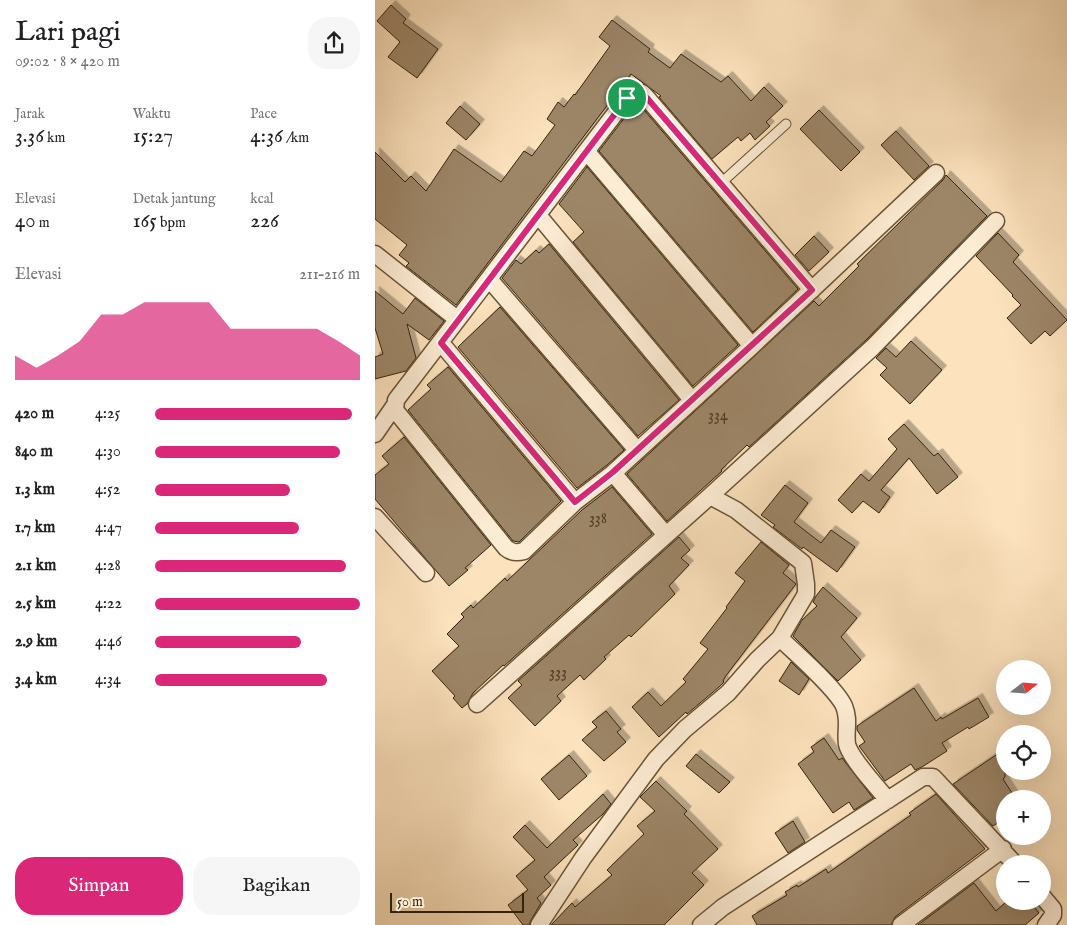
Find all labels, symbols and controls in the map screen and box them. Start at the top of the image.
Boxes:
text: Lari pagi [15,15,121,50]
button: share [308,17,360,69]
text: 09:02 · 8 × 420 m [15,52,120,72]
pin [606,77,648,119]
icon: arrive [613,84,641,112]
text: Jarak [15,105,45,123]
text: Waktu [133,105,171,123]
text: Pace [250,105,277,123]
text: 3.36 [15,123,44,150]
text: 15:27 [133,123,173,150]
text: 4:36 [250,123,283,150]
text: km [44,129,65,147]
text: /km [283,129,309,147]
text: Elevasi [15,190,56,208]
text: Detak jantung [133,190,216,208]
text: kcal [250,190,274,208]
text: 40 [15,208,36,235]
text: 165 [133,208,157,235]
text: 226 [250,208,279,235]
text: m [36,214,50,232]
text: bpm [157,214,186,232]
text: Elevasi [15,265,62,285]
text: 211–216 m [299,265,360,285]
text: 420 m [15,404,54,424]
text: 4:25 [95,404,120,424]
house number: 334 [708,406,728,426]
text: 840 m [15,442,53,462]
text: 4:30 [95,442,121,462]
text: 1.3 km [15,480,55,500]
text: 4:52 [95,480,120,500]
house number: 338 [589,509,607,529]
text: 1.7 km [15,518,55,538]
text: 4:47 [95,518,122,538]
text: 2.1 km [15,556,56,576]
text: 4:28 [95,556,121,576]
text: 2.5 km [15,594,56,614]
text: 4:22 [95,594,122,614]
text: 2.9 km [15,632,57,652]
text: 4:46 [95,632,122,652]
north arrow [996,660,1051,715]
map controls [996,660,1051,910]
house number: 333 [549,663,567,683]
text: 3.4 km [15,670,57,690]
text: 4:34 [95,670,121,690]
button: locate [996,725,1051,780]
button: + [996,790,1051,845]
button: − [996,855,1051,910]
button: Simpan [15,857,183,915]
button: Bagikan [193,857,360,915]
scale bar [390,890,524,913]
text: 50 m [397,893,423,911]

